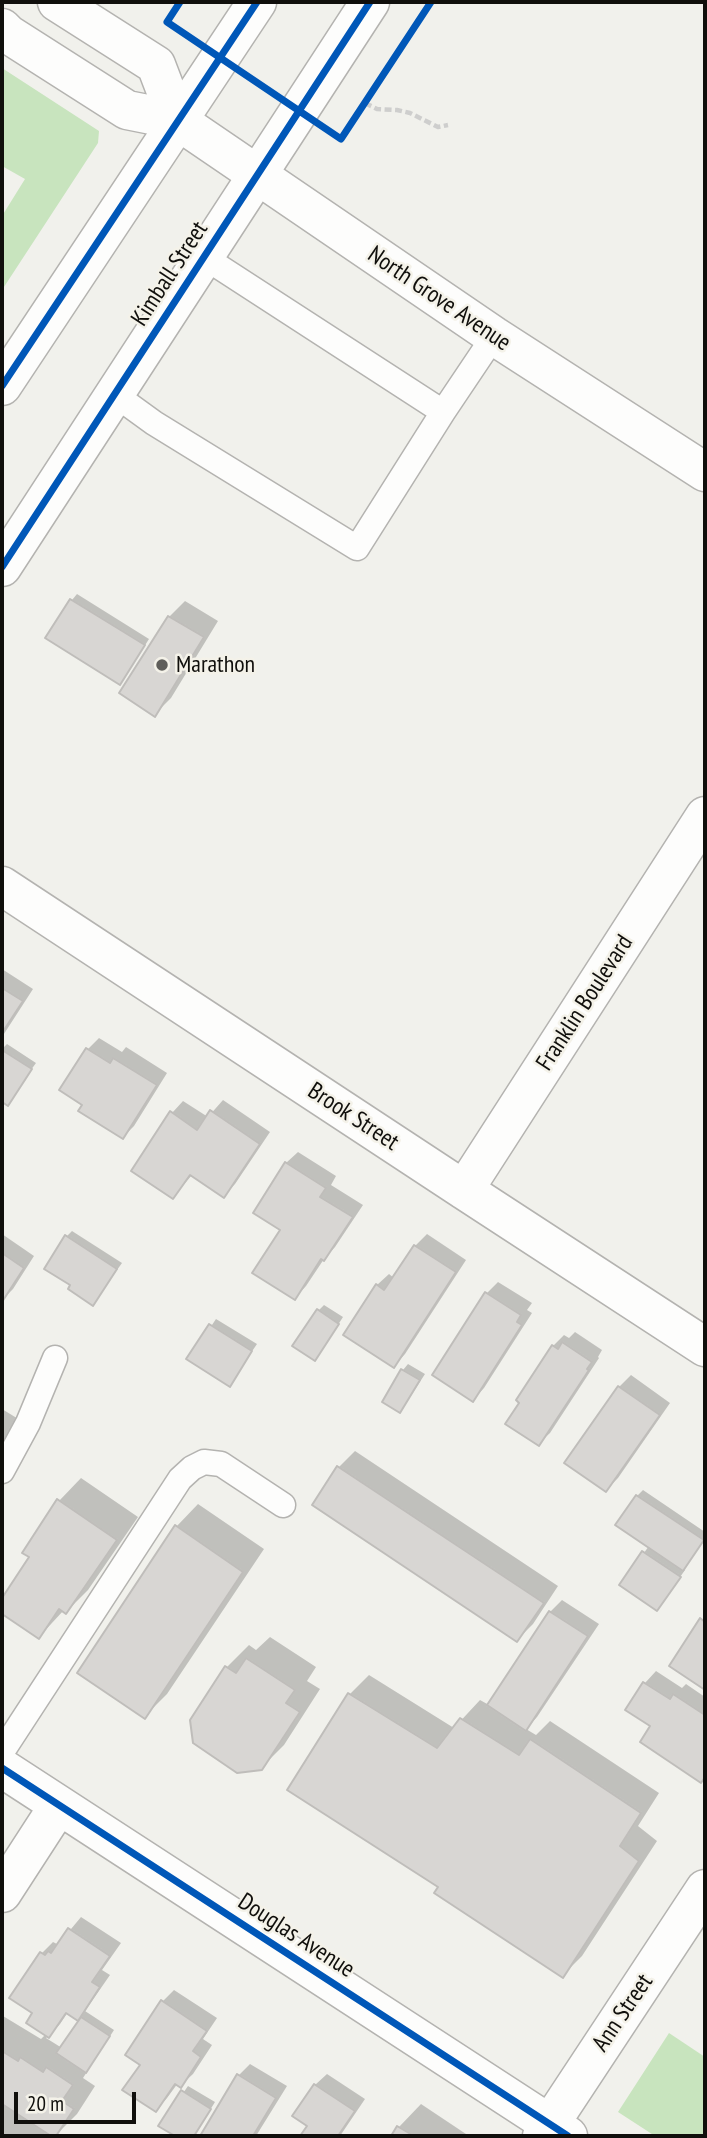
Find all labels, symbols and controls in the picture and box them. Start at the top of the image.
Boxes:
street label: Kimball Street [126,216,214,332]
street label: North Grove Avenue [362,241,516,357]
place label: Marathon [176,651,255,679]
marker: Marathon [154,657,170,673]
street label: Franklin Boulevard [531,930,639,1076]
street label: Brook Street [302,1077,404,1157]
street label: Douglas Avenue [232,1888,360,1984]
street label: Ann Street [587,1969,659,2057]
scale bar [18,2078,140,2122]
text: 20 m [27,2090,64,2117]

